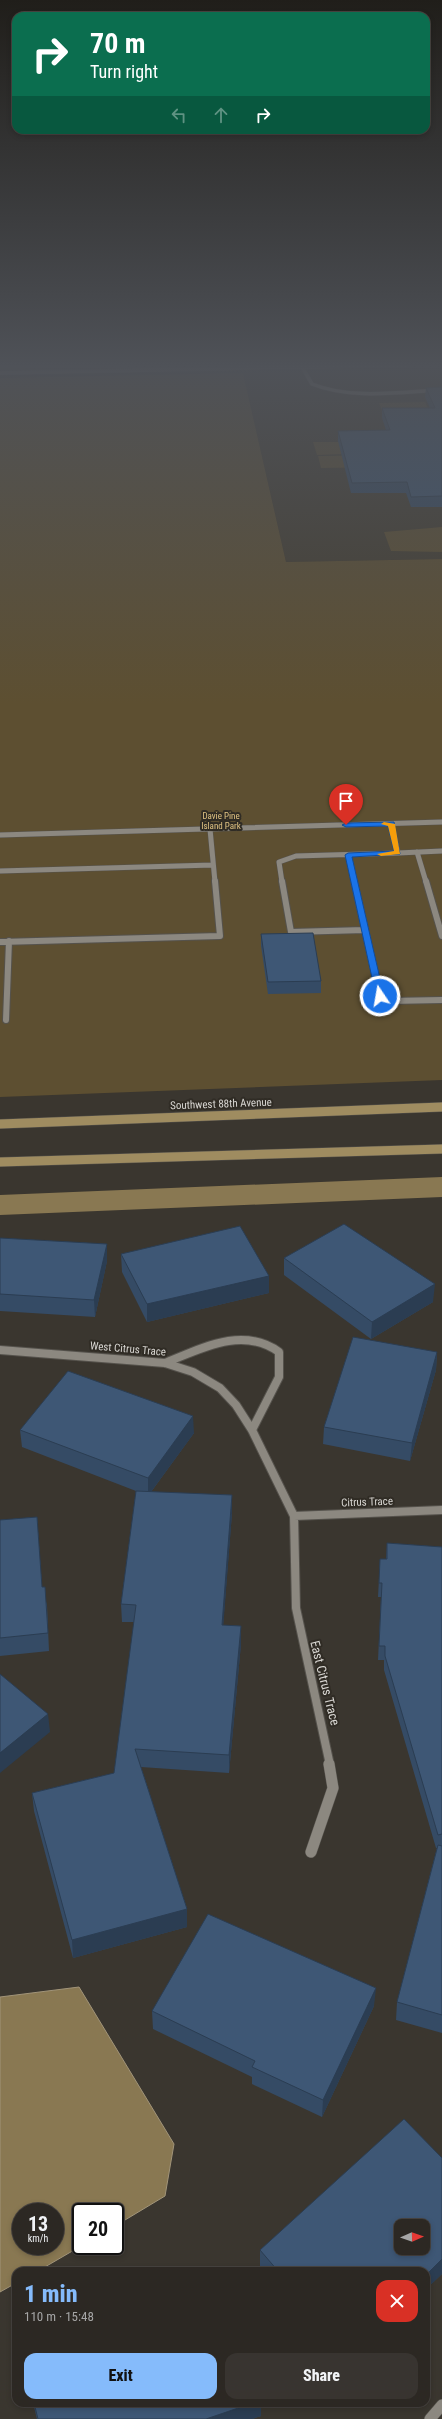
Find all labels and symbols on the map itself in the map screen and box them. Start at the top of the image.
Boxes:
pin [329,784,363,825]
park label: Davie Pine Island Park [201,811,241,831]
position arrow [359,975,401,1017]
street label: Southwest 88th Avenue [170,1096,272,1112]
street label: West Citrus Trace [90,1339,166,1359]
street label: Citrus Trace [341,1495,393,1509]
street label: East Citrus Trace [307,1639,343,1727]
speed limit sign: 20 [72,2203,124,2255]
north arrow [394,2219,430,2255]

